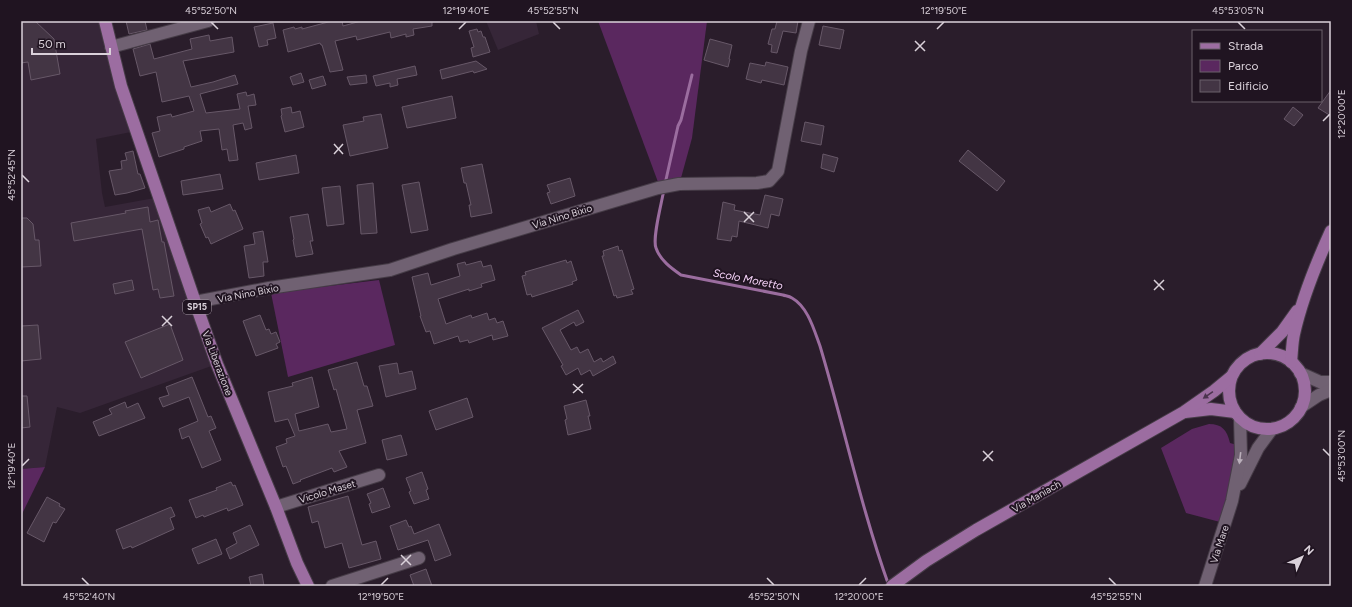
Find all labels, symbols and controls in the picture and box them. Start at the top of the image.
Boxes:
text: 45°52'50"N [185,4,237,17]
text: 12°19'40"E [443,4,490,17]
text: 45°52'55"N [527,4,579,17]
text: 12°19'50"E [921,4,967,17]
text: 45°53'05"N [1212,4,1264,17]
scale bar [32,30,110,56]
legend [1192,30,1322,102]
text: 50 m [38,37,66,51]
text: Strada [1228,39,1263,53]
text: Parco [1228,59,1258,73]
text: Edificio [1228,79,1268,93]
text: 12°20'00"E [1335,89,1348,139]
text: 45°52'45"N [5,149,18,201]
street label: Via Nino Bixio [531,201,594,232]
water label: Scolo Moretto [712,266,785,293]
street label: Via Nino Bixio [216,281,280,306]
road number: SP15 [183,300,211,314]
street label: Via Liberazione [199,329,236,398]
one-way arrow [1203,391,1213,399]
text: 45°53'00"N [1335,430,1348,482]
text: 12°19'40"E [5,442,18,489]
one-way arrow [1237,451,1243,464]
street label: Vicolo Maset [297,477,357,506]
street label: Via Maniach [1009,477,1063,516]
street label: Via Mare [1207,523,1232,565]
north arrow [1282,537,1322,577]
text: N [1301,543,1316,558]
text: 45°52'40"N [63,590,115,603]
text: 12°19'50"E [358,590,404,603]
text: 45°52'50"N [748,590,800,603]
text: 12°20'00"E [834,590,884,603]
text: 45°52'55"N [1090,590,1142,603]

